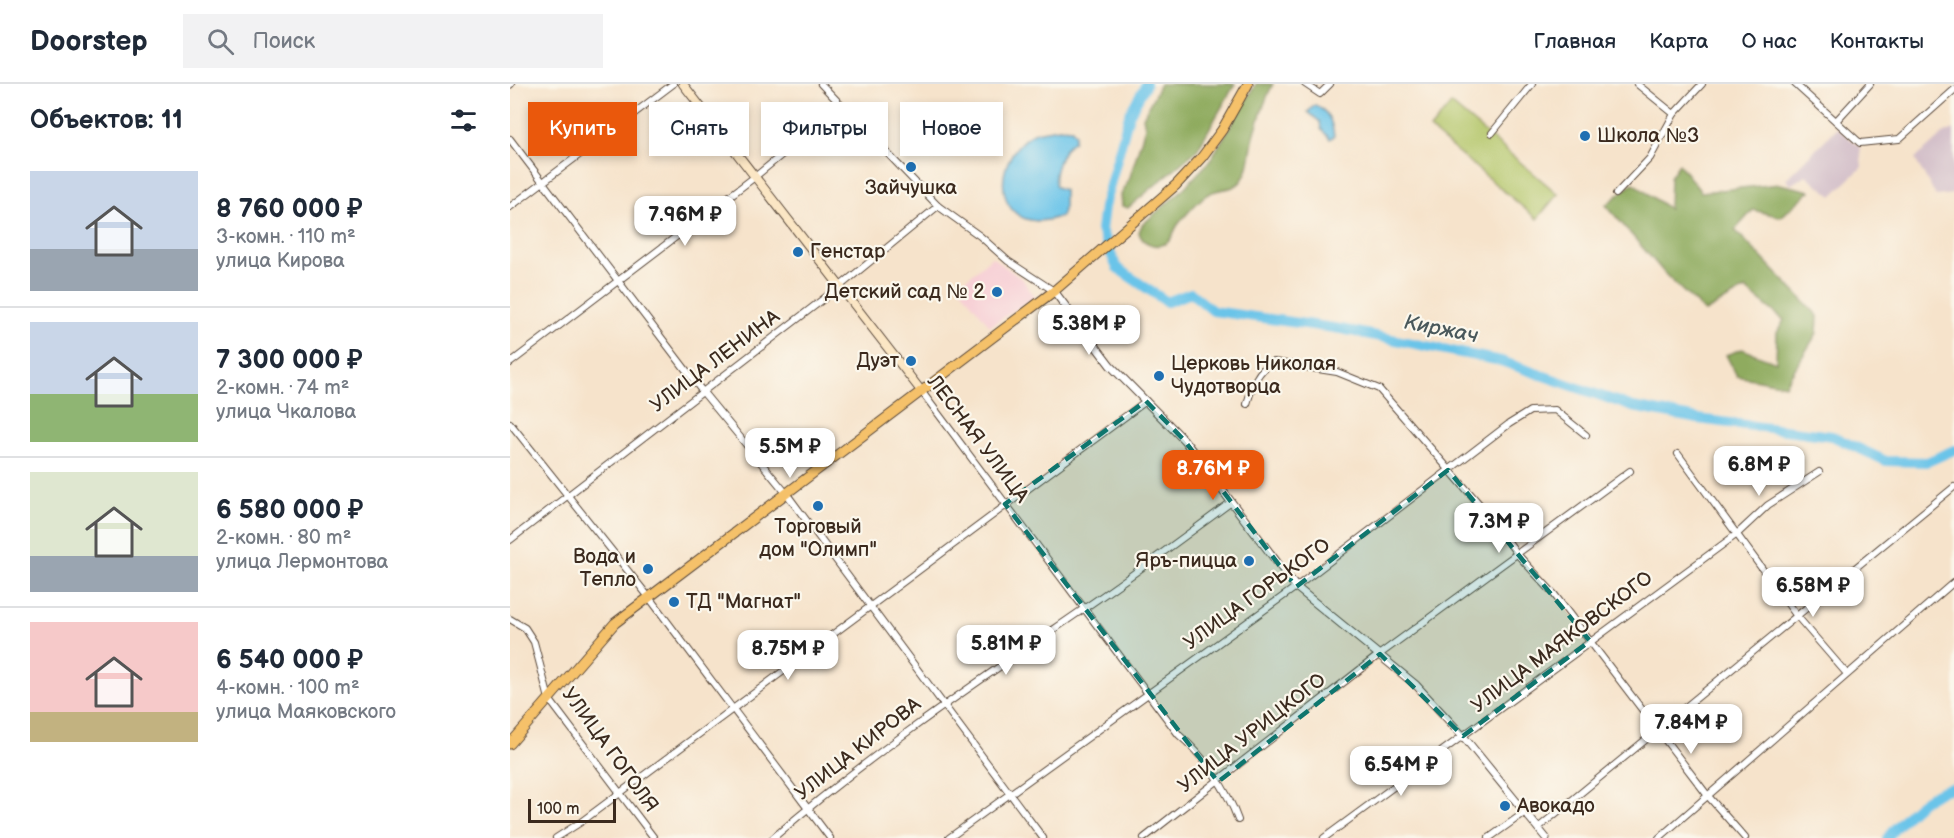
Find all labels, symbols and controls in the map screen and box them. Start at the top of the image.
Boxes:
search box [183,14,603,68]
text: Doorstep [30,25,147,58]
icon: search [204,25,237,58]
text: Поиск [252,28,315,55]
text: Главная [1533,29,1616,54]
text: Карта [1649,29,1708,54]
text: О нас [1741,29,1797,54]
text: Контакты [1830,29,1924,54]
chip: Купить [528,102,637,156]
chip: Снять [649,102,749,156]
chip: Фильтры [761,102,888,156]
chip: Новое [900,102,1003,156]
icon: filters [447,104,480,137]
text: Объектов: 11 [30,105,183,136]
place label: Школа №3 [1597,124,1699,148]
marker: Школа №3 [1578,129,1592,143]
marker: Зайчушка [904,160,918,174]
place label: Зайчушка [865,176,957,200]
text: 8 760 000 ₽ [216,194,363,225]
icon: home [78,195,150,267]
pin: 7.96M ₽ [630,196,740,247]
text: 7.96M ₽ [648,203,722,227]
text: 3-комн. · 110 m² [216,225,356,249]
place label: Генстар [810,240,886,264]
marker: Генстар [791,245,805,259]
text: улица Кирова [216,249,345,273]
place label: Детский сад № 2 [825,280,985,304]
marker: Детский сад № 2 [990,285,1004,299]
street label: УЛИЦА ЛЕНИНА [646,304,785,417]
pin: 5.38M ₽ [1034,305,1144,356]
water label: Киржач [1402,310,1480,348]
text: 5.38M ₽ [1052,312,1126,336]
text: 7 300 000 ₽ [216,345,363,376]
icon: home [78,346,150,418]
place label: Дуэт [856,349,900,373]
place label: Церковь Николая Чудотворца [1171,352,1336,399]
marker: Дуэт [904,354,918,368]
marker: Церковь Николая Чудотворца [1152,369,1166,383]
street label: ЛЕСНАЯ УЛИЦА [922,370,1034,508]
text: 2-комн. · 74 m² [216,376,349,400]
text: улица Чкалова [216,400,356,424]
pin: 5.5M ₽ [741,428,839,479]
text: 5.5M ₽ [759,435,821,459]
pin: 6.8M ₽ [1710,446,1808,497]
pin: 8.76M ₽ [1158,450,1268,501]
text: 6.8M ₽ [1728,453,1790,477]
text: 8.76M ₽ [1176,457,1250,481]
text: 6 580 000 ₽ [216,495,363,526]
icon: home [78,496,150,568]
marker: Торговый дом "Олимп" [811,499,825,513]
pin: 7.3M ₽ [1450,503,1548,554]
text: 7.3M ₽ [1468,510,1530,534]
place label: Торговый дом "Олимп" [759,515,877,562]
text: 2-комн. · 80 m² [216,526,351,550]
street label: УЛИЦА ГОРЬКОГО [1179,533,1335,655]
place label: Вода и Тепло [573,545,636,592]
place label: Яръ-пицца [1135,549,1237,573]
text: улица Лермонтова [216,550,388,574]
marker: Яръ-пицца [1242,554,1256,568]
marker: Вода и Тепло [641,562,655,576]
street label: УЛИЦА МАЯКОВСКОГО [1467,566,1657,718]
pin: 6.58M ₽ [1758,567,1868,618]
text: 6.58M ₽ [1776,574,1850,598]
place label: ТД "Магнат" [686,590,801,614]
marker: ТД "Магнат" [667,595,681,609]
pin: 5.81M ₽ [951,625,1061,676]
pin: 8.75M ₽ [733,630,843,681]
text: 5.81M ₽ [971,632,1041,656]
text: 8.75M ₽ [751,637,825,661]
text: 6 540 000 ₽ [216,645,363,676]
icon: home [78,646,150,718]
street label: УЛИЦА УРИЦКОГО [1173,668,1331,798]
text: 4-комн. · 100 m² [216,676,360,700]
street label: УЛИЦА ГОГОЛЯ [557,683,663,817]
street label: УЛИЦА КИРОВА [790,692,926,806]
text: улица Маяковского [216,700,396,724]
pin: 7.84M ₽ [1636,704,1746,755]
text: 7.84M ₽ [1654,711,1728,735]
pin: 6.54M ₽ [1346,746,1456,797]
text: 6.54M ₽ [1364,753,1438,777]
place label: Авокадо [1516,794,1595,818]
scale bar [528,796,616,824]
marker: Авокадо [1498,799,1512,813]
text: 100 m [537,800,580,819]

